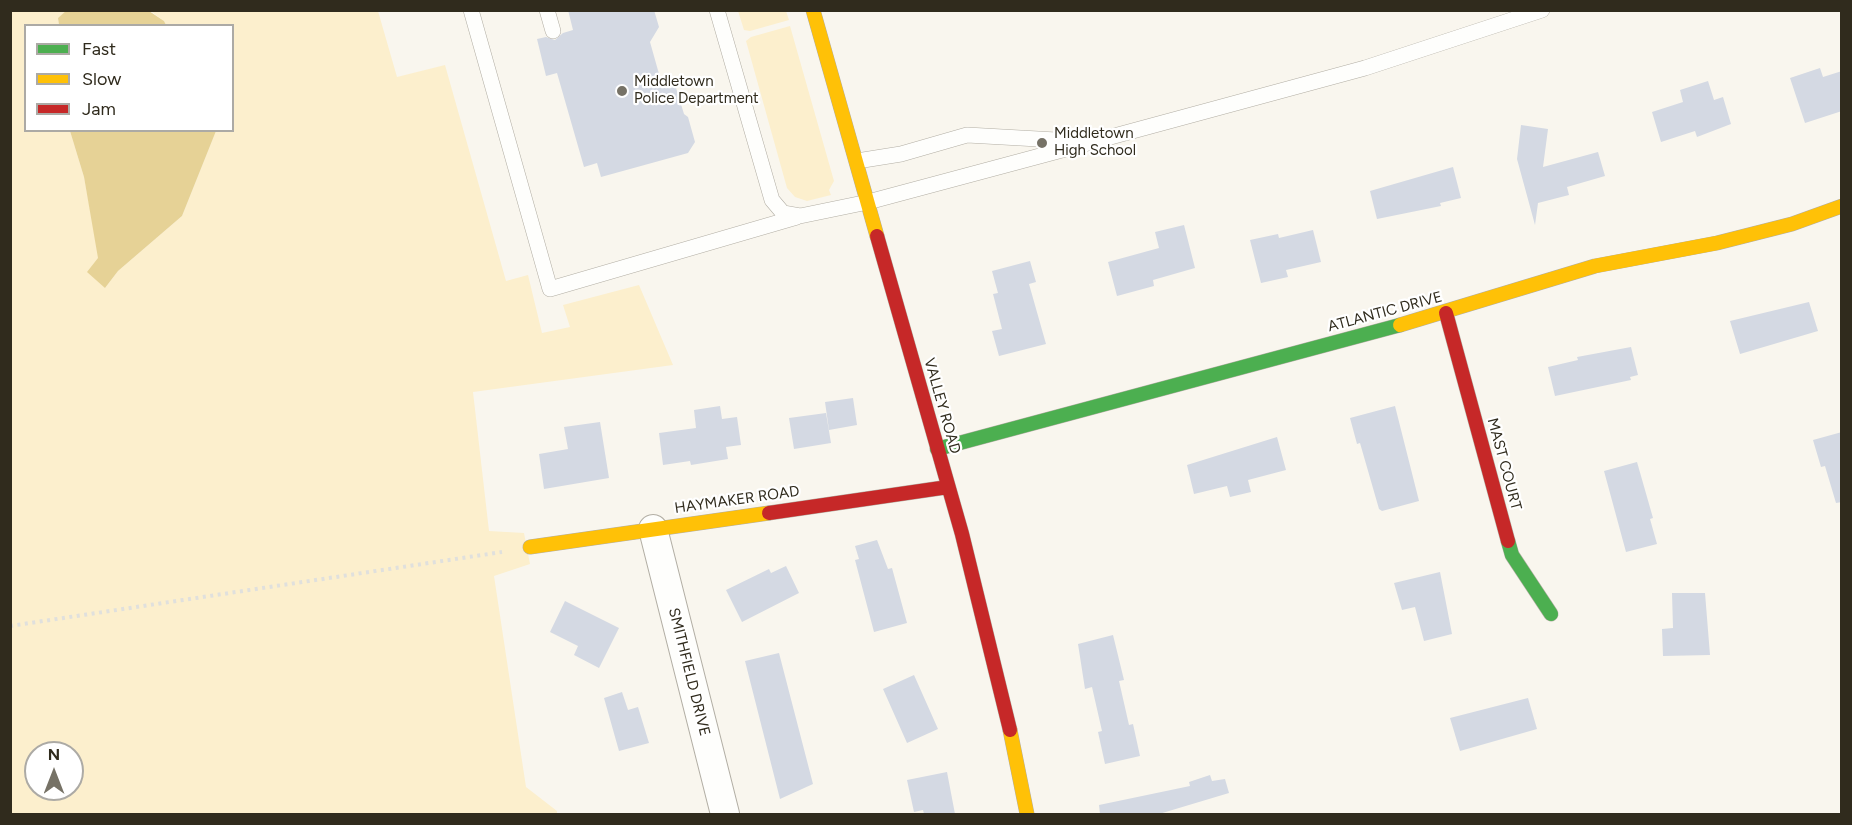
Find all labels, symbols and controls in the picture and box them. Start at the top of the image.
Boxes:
legend [24,24,234,132]
text: Fast [82,38,116,60]
text: Slow [82,68,121,90]
place label: Middletown Police Department [634,73,759,108]
marker: Middletown Police Department [615,84,629,98]
text: Jam [82,98,116,120]
place label: Middletown High School [1054,125,1136,160]
marker: Middletown High School [1035,136,1049,150]
street label: ATLANTIC DRIVE [1326,288,1444,336]
street label: VALLEY ROAD [920,356,964,456]
street label: MAST COURT [1483,416,1525,512]
street label: HAYMAKER ROAD [673,482,801,518]
street label: SMITHFIELD DRIVE [664,606,714,738]
north arrow [24,741,84,801]
text: N [48,745,60,764]

